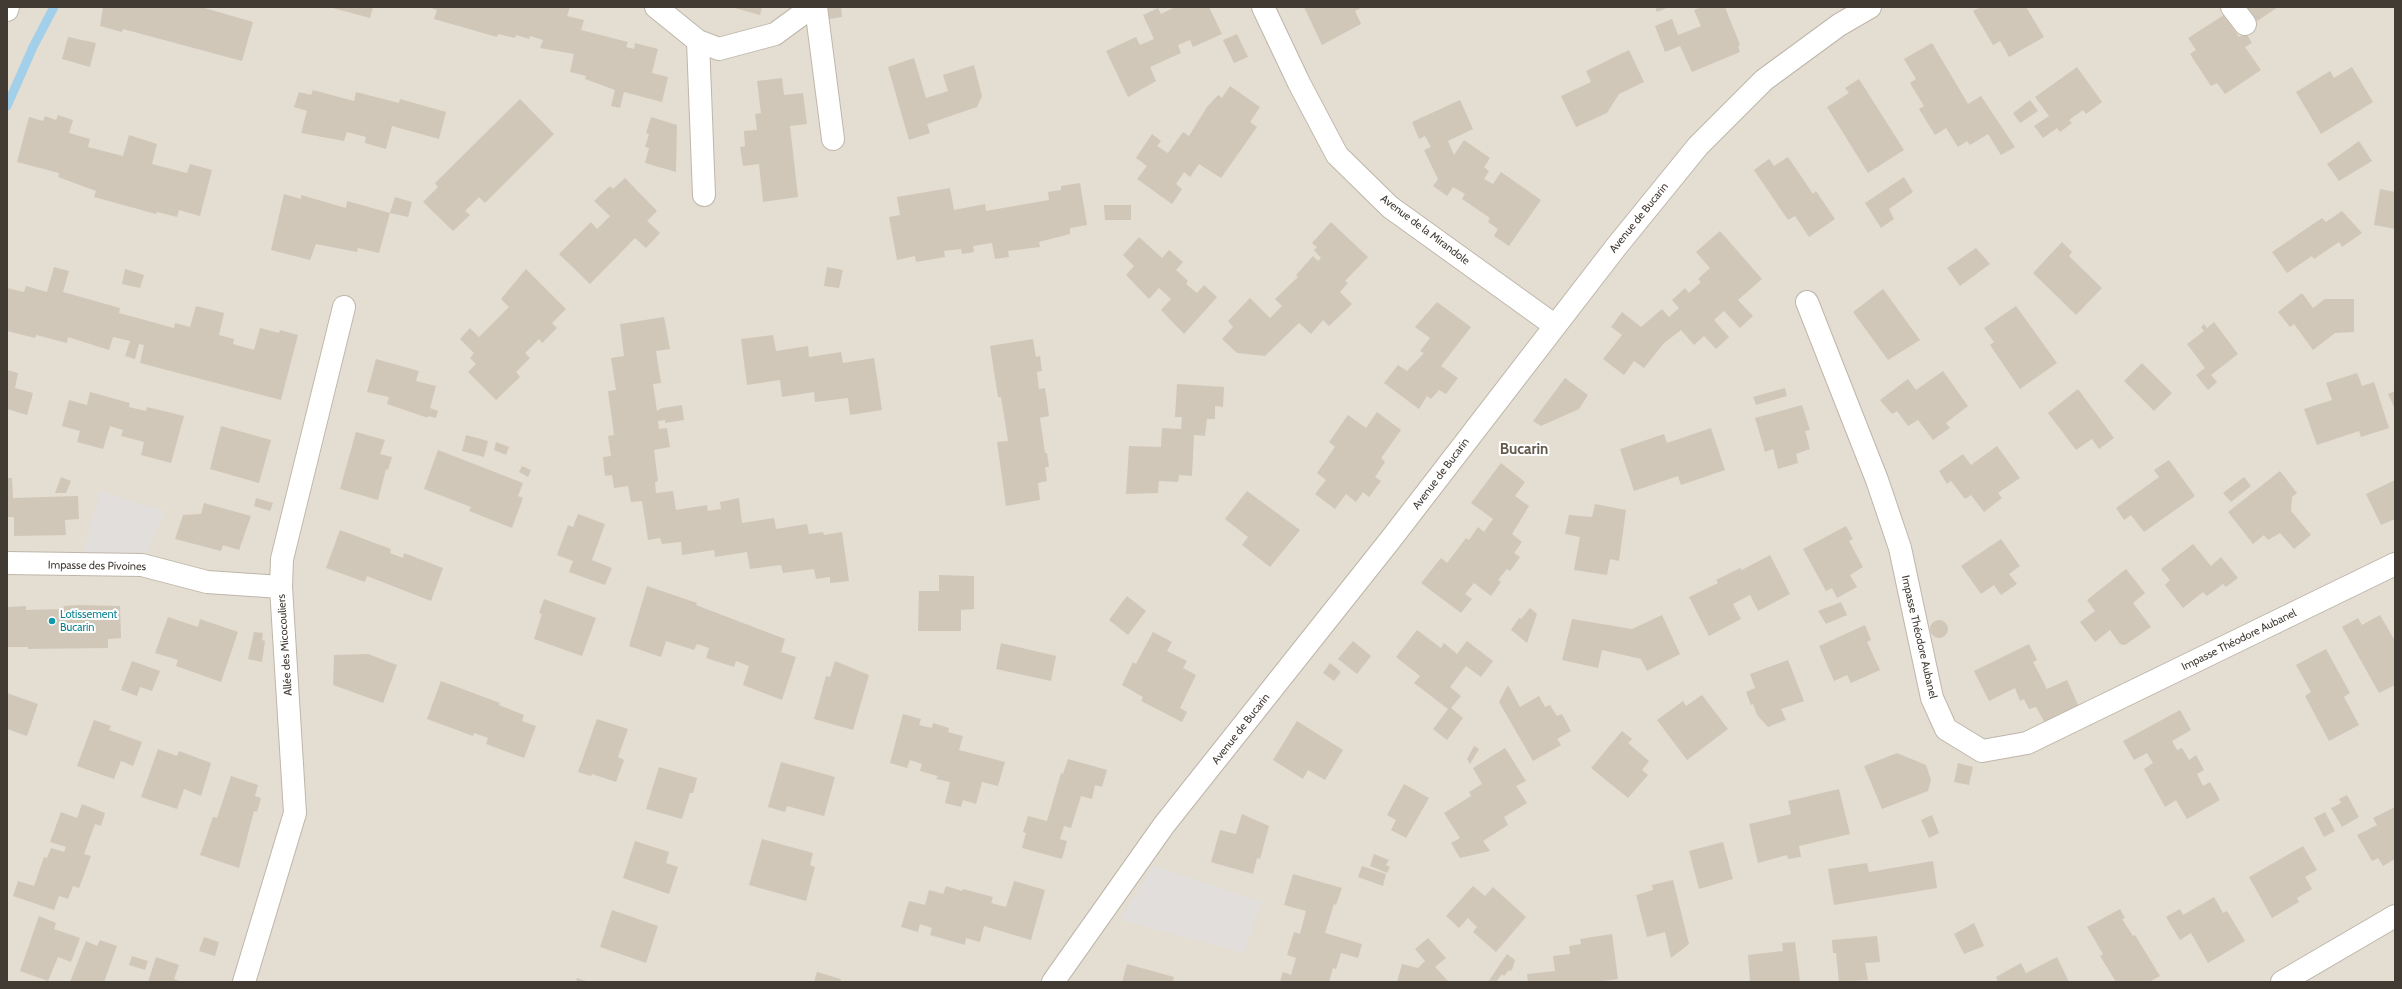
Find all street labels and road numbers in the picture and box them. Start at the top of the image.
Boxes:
street label: Avenue de Bucarin [1607,180,1671,256]
street label: Avenue de la Mirandole [1378,192,1472,268]
street label: Avenue de Bucarin [1410,436,1472,512]
street label: Impasse des Pivoines [48,559,146,573]
street label: Impasse Théodore Aubanel [1898,574,1940,700]
street label: Allée des Micocouliers [275,594,295,696]
street label: Impasse Théodore Aubanel [2179,606,2299,674]
street label: Avenue de Bucarin [1209,691,1273,767]

